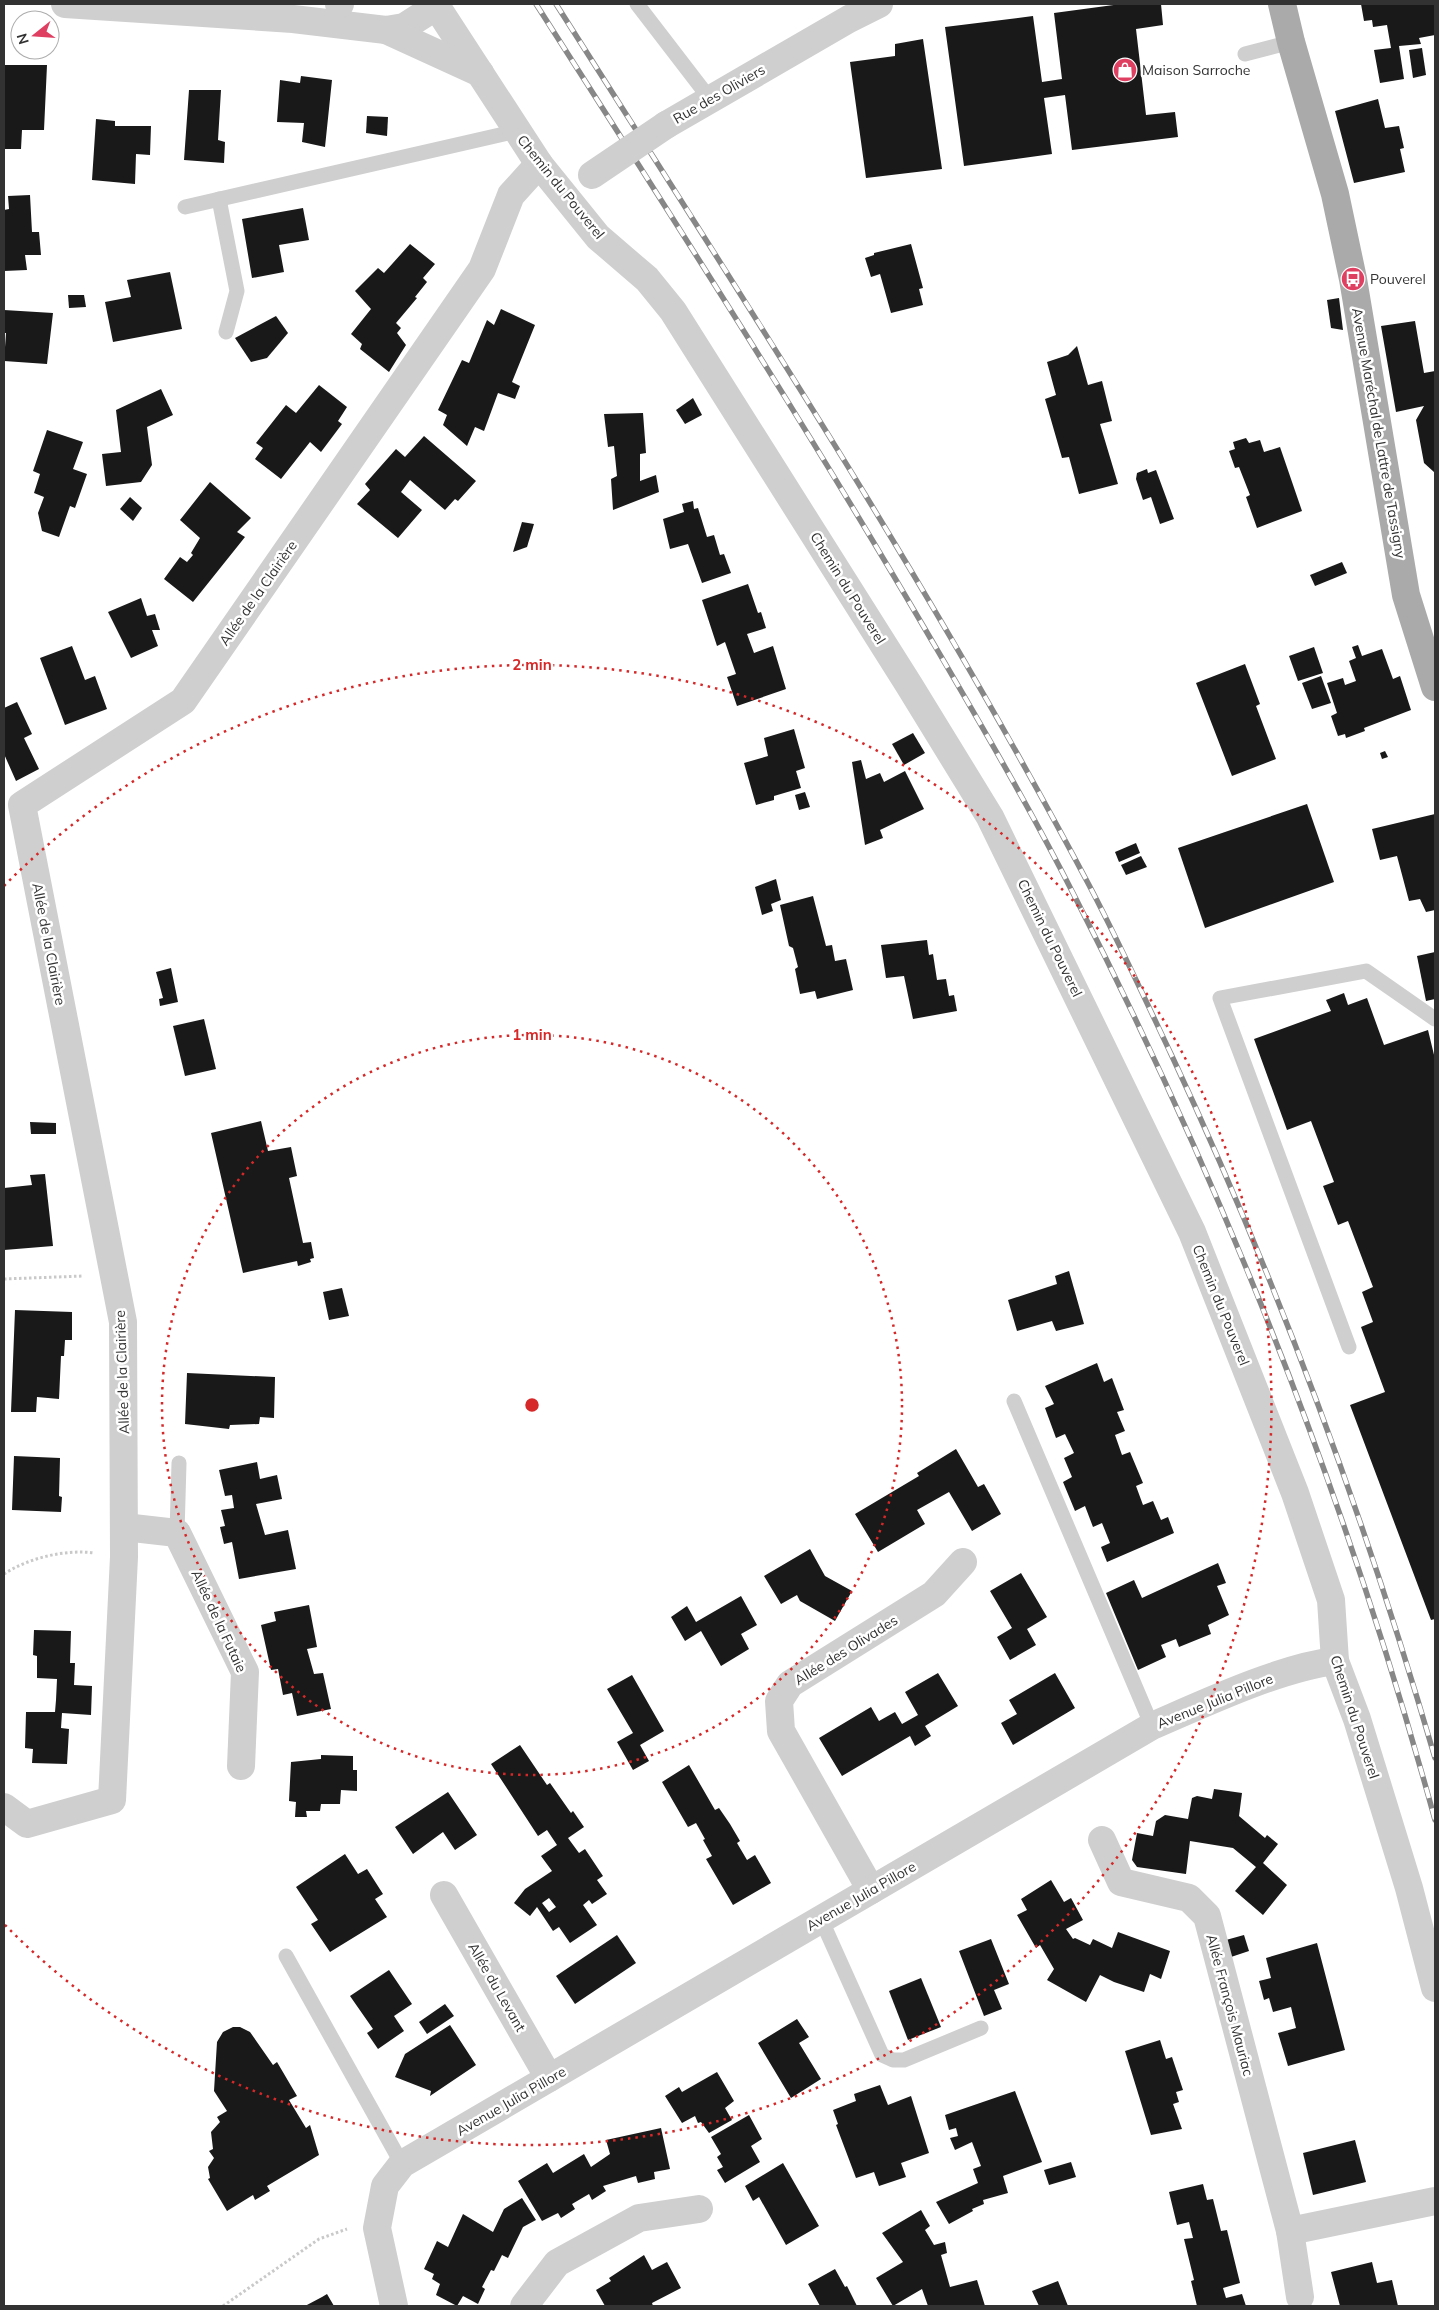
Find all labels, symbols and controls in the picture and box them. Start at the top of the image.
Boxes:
north arrow [10,10,60,60]
text: N [12,31,33,46]
shop icon: Maison Sarroche [1112,57,1138,83]
street label: Rue des Oliviers [670,60,768,128]
place label: Maison Sarroche [1142,61,1250,79]
street label: Chemin du Pouverel [513,131,609,243]
bus stop icon: Pouverel [1340,266,1366,292]
place label: Pouverel [1370,270,1426,288]
street label: Avenue Maréchal de Lattre de Tassigny [1348,306,1410,560]
street label: Chemin du Pouverel [806,529,890,647]
street label: Allée de la Clairière [215,537,301,649]
text: 2 min [512,655,552,674]
street label: Chemin du Pouverel [1014,876,1086,1000]
street label: Allée de la Clairière [28,881,70,1007]
text: 1 min [512,1025,552,1044]
street label: Chemin du Pouverel [1189,1242,1253,1368]
street label: Allée de la Clairière [111,1310,133,1434]
centre of rings [523,1396,541,1414]
street label: Allée de la Futaie [187,1567,251,1675]
street label: Allée des Olivades [791,1611,901,1689]
street label: Chemin du Pouverel [1327,1653,1383,1781]
street label: Avenue Julia Pillore [1154,1670,1276,1732]
street label: Avenue Julia Pillore [803,1857,919,1935]
street label: Allée François Mauriac [1202,1932,1258,2078]
street label: Allée du Levant [464,1939,530,2035]
street label: Avenue Julia Pillore [453,2062,569,2140]

